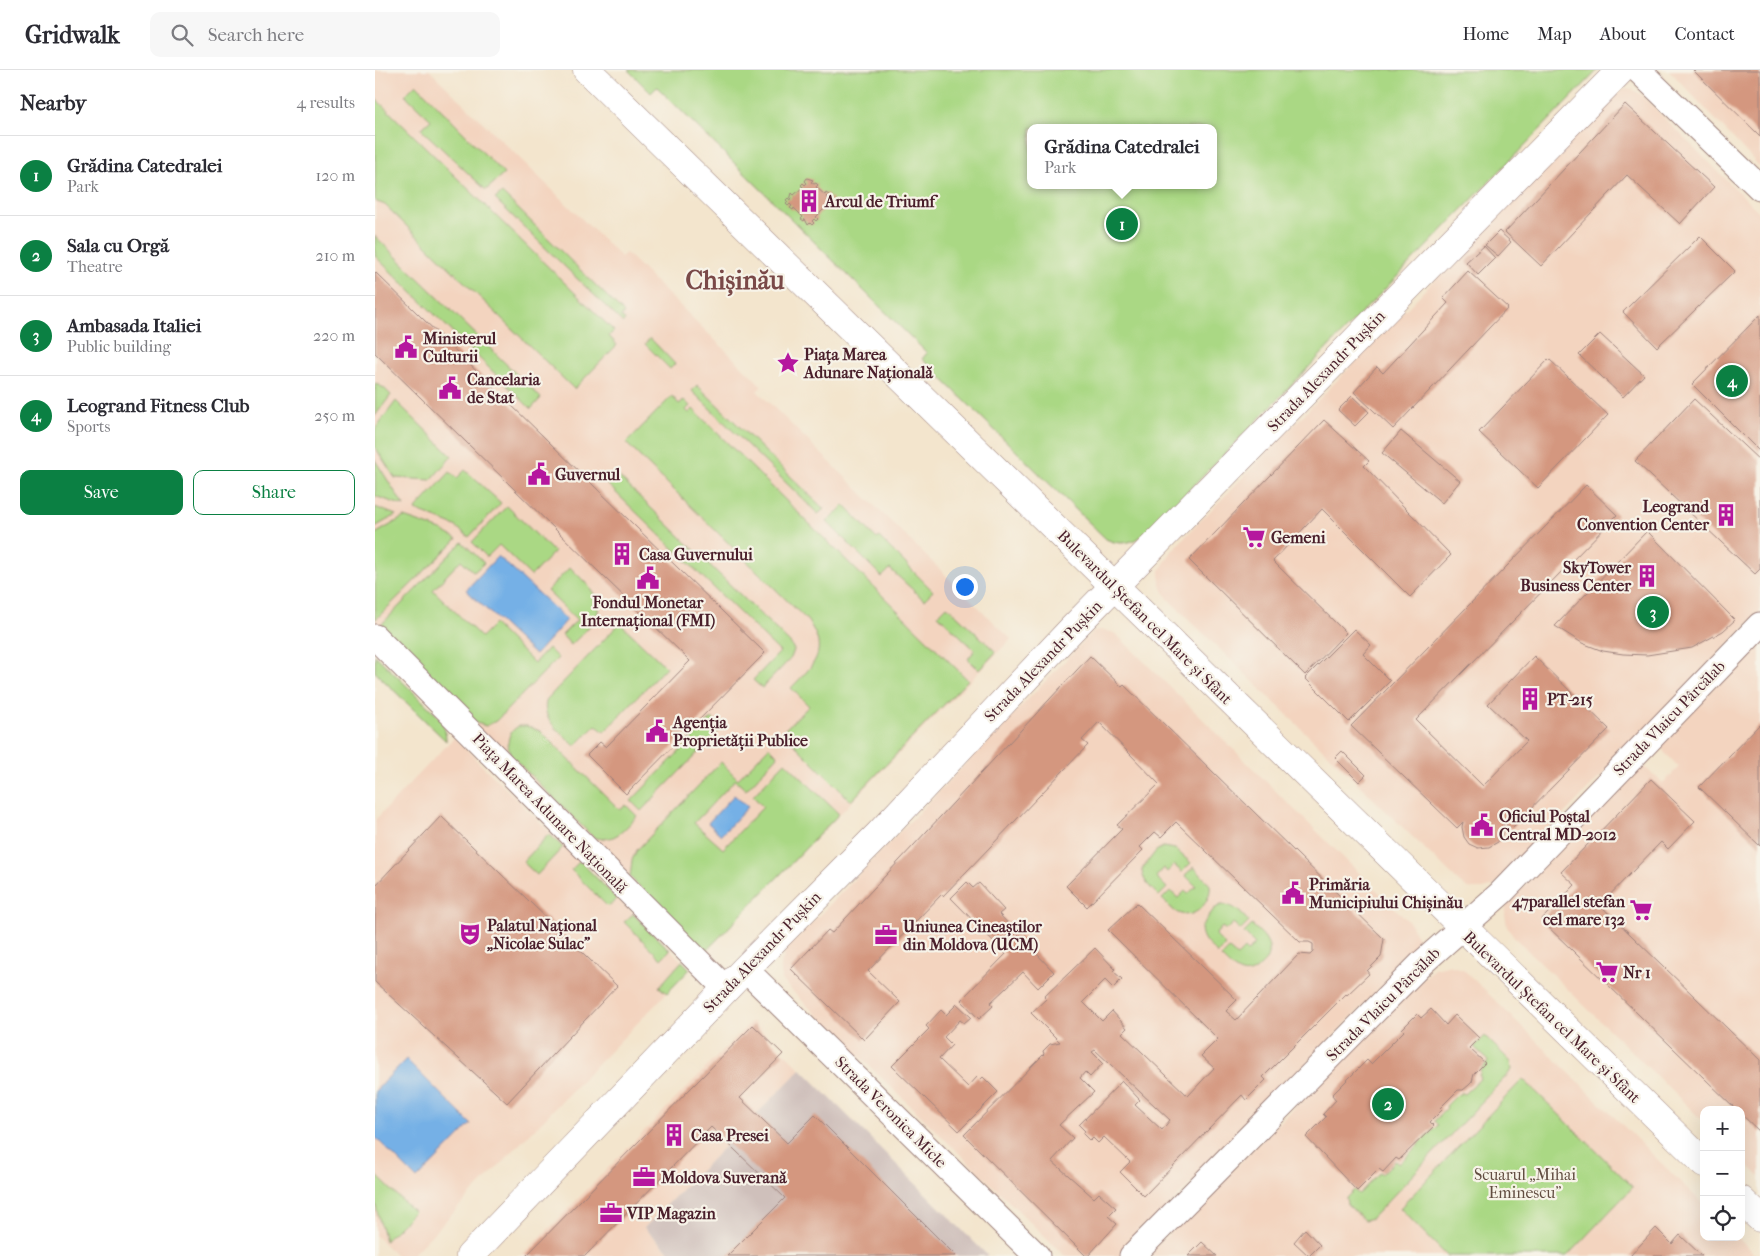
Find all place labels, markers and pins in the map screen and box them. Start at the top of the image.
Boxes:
building icon: Arcul de Triumf [796,188,822,214]
place label: Arcul de Triumf [824,192,939,211]
pin: 1 [1106,205,1138,243]
place label: Ministerul Culturii [422,329,497,366]
public building icon: Ministerul Culturii [393,334,419,360]
place label: Piața Marea Adunare Națională [803,345,933,383]
place icon: Piața Marea Adunare Națională [775,350,801,376]
pin: 4 [1716,362,1748,400]
place label: Cancelaria de Stat [467,370,541,407]
public building icon: Cancelaria de Stat [437,375,463,401]
public building icon: Guvernul [526,461,552,487]
place label: Guvernul [555,465,621,484]
place label: Leogrand Convention Center [1577,497,1710,534]
building icon: Leogrand Convention Center [1713,502,1739,528]
supermarket icon: Gemeni [1241,524,1267,550]
place label: Gemeni [1271,528,1326,547]
building icon: Casa Guvernului [609,541,635,567]
place label: Casa Guvernului [639,545,753,564]
place label: SkyTower Business Center [1520,558,1632,595]
building icon: SkyTower Business Center [1634,563,1660,589]
public building icon: Fondul Monetar Internațional (FMI) [635,565,661,591]
place label: Fondul Monetar Internațional (FMI) [581,593,715,631]
pin: 3 [1637,593,1669,631]
building icon: PT-215 [1517,686,1543,712]
place label: PT-215 [1547,690,1593,709]
place label: Agenția Proprietății Publice [672,713,808,751]
public building icon: Agenția Proprietății Publice [644,718,670,744]
place label: Oficiul Poștal Central MD-2012 [1499,807,1617,844]
public building icon: Oficiul Poștal Central MD-2012 [1469,812,1495,838]
place label: Primăria Municipiului Chișinău [1308,875,1464,913]
public building icon: Primăria Municipiului Chișinău [1280,880,1306,906]
place label: 47parallel stefan cel mare 132 [1511,892,1626,930]
supermarket icon: 47parallel stefan cel mare 132 [1628,897,1654,923]
place label: Palatul Național „Nicolae Sulac” [486,916,598,953]
place label: Uniunea Cineaștilor din Moldova (UCM) [902,917,1043,955]
theatre icon: Palatul Național „Nicolae Sulac” [457,921,483,947]
office icon: Uniunea Cineaștilor din Moldova (UCM) [873,922,899,948]
supermarket icon: Nr 1 [1594,959,1620,985]
place label: Nr 1 [1623,963,1651,982]
pin: 2 [1372,1085,1404,1123]
building icon: Casa Presei [661,1122,687,1148]
place label: Casa Presei [691,1126,769,1145]
office icon: Moldova Suverană [631,1164,657,1190]
place label: Moldova Suverană [660,1168,787,1187]
office icon: VIP Magazin [598,1200,624,1226]
place label: VIP Magazin [626,1204,717,1224]

